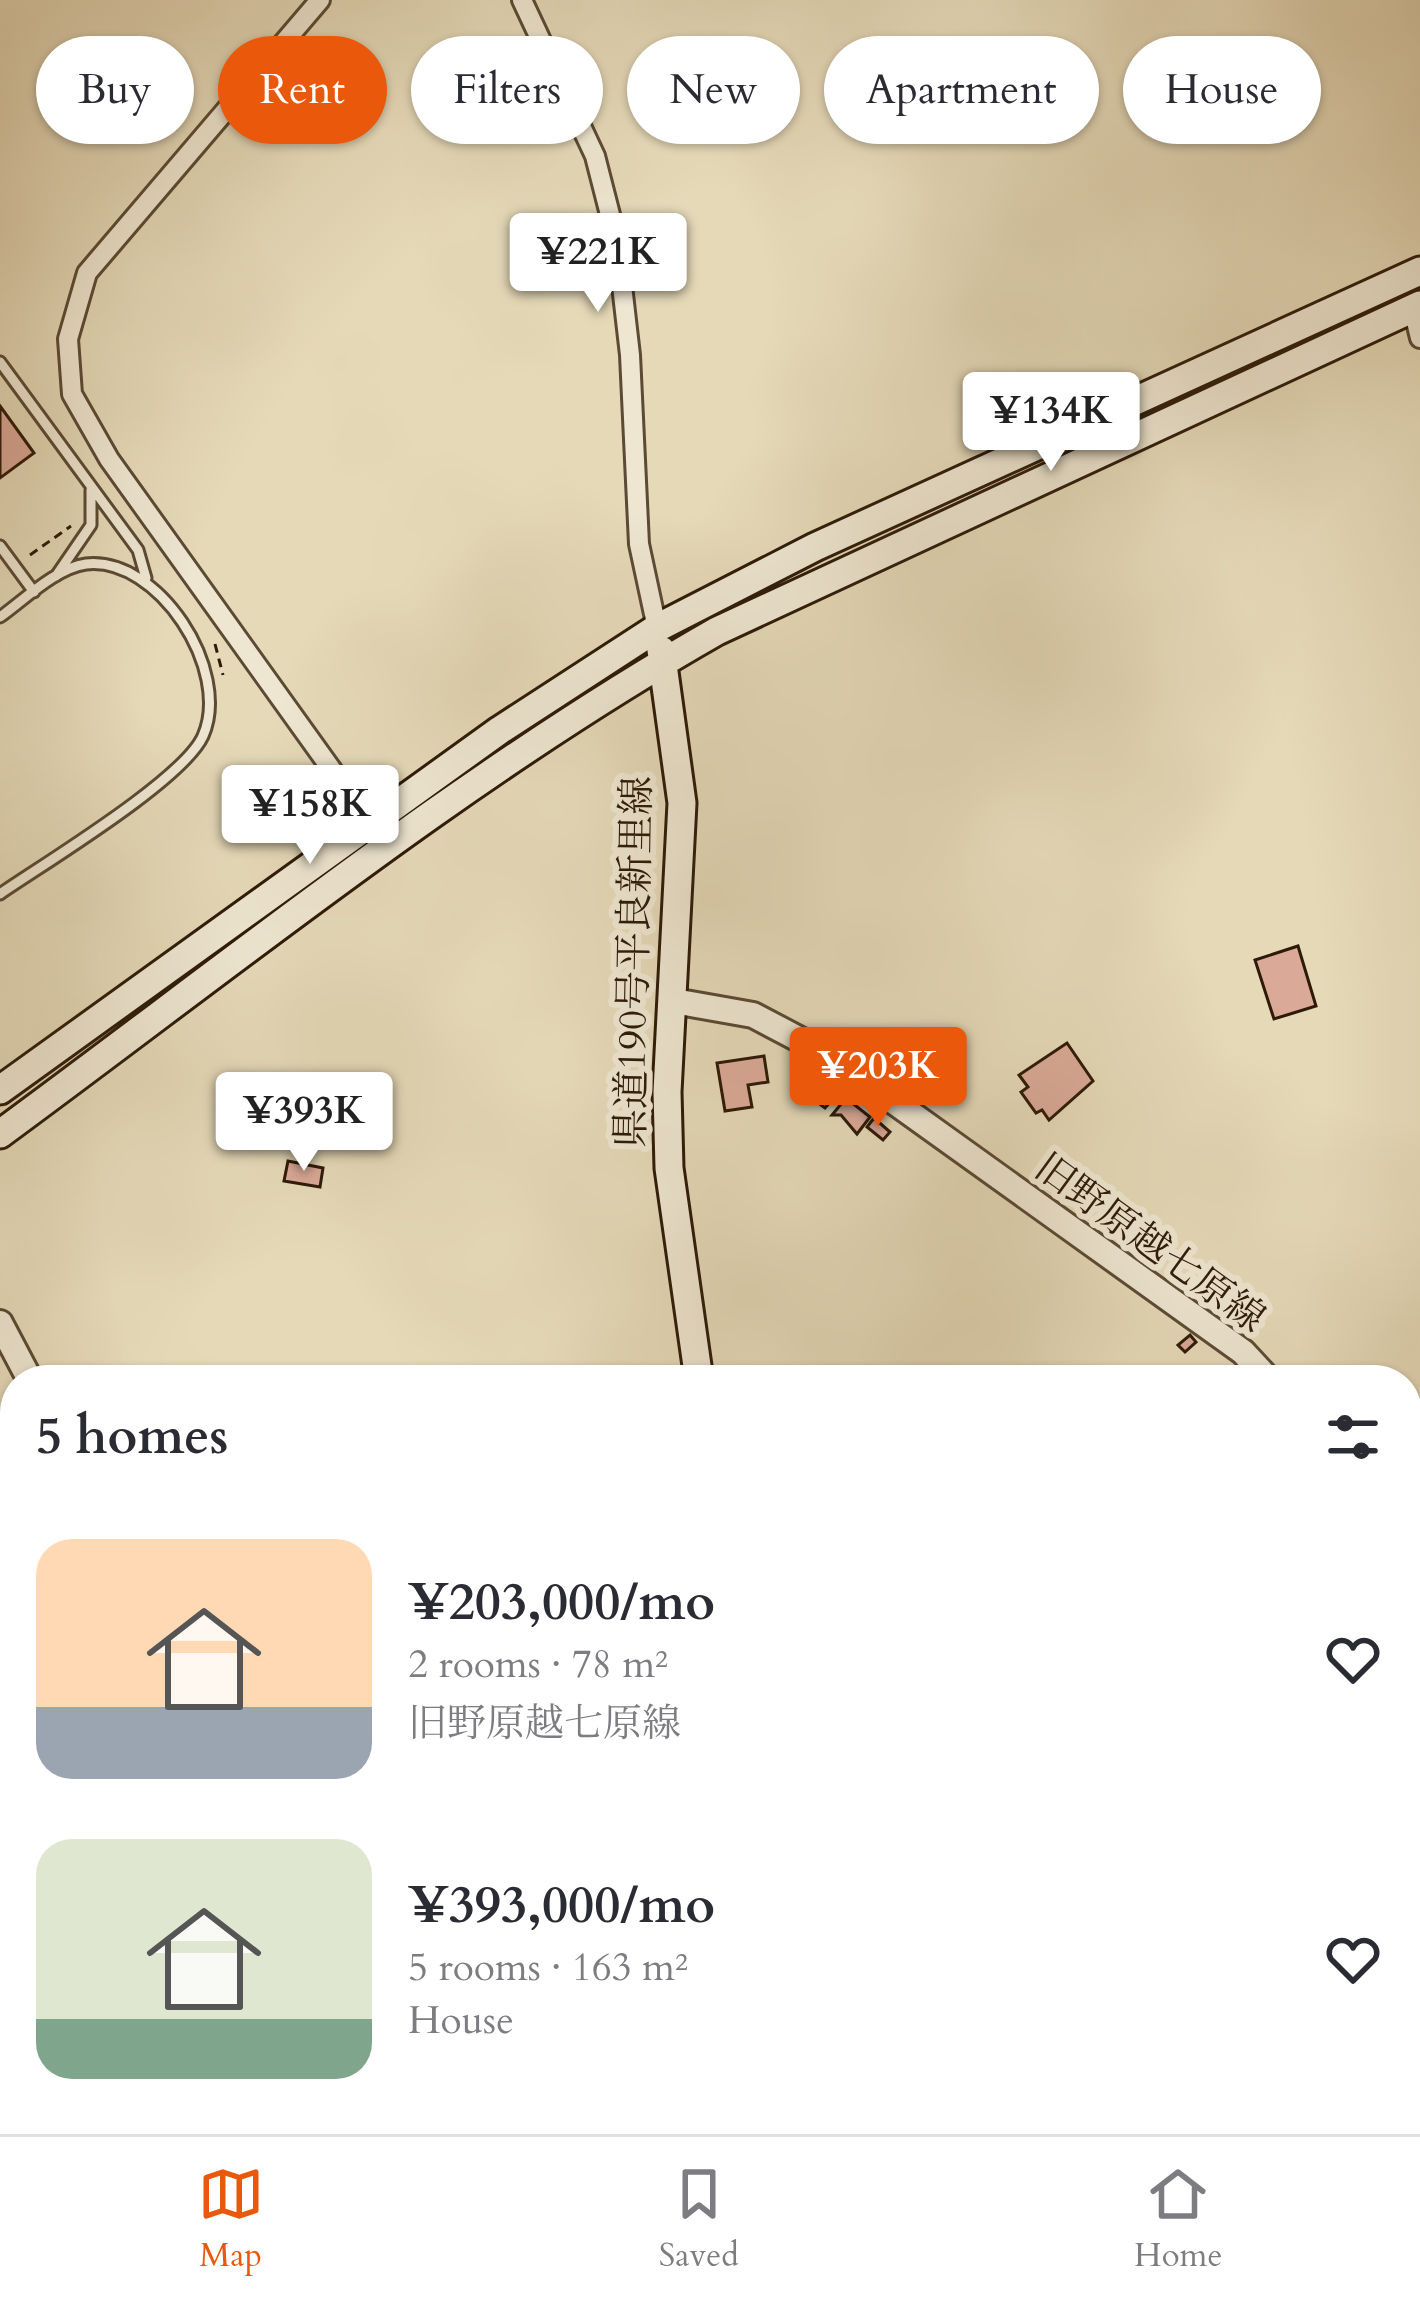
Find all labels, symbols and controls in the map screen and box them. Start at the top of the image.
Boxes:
chip: Buy [36,36,194,144]
chip: Rent [218,36,387,144]
chip: Filters [411,36,603,144]
chip: New [627,36,800,144]
chip: Apartment [824,36,1099,144]
chip: House [1123,36,1321,144]
pin: ¥221K [514,213,682,315]
text: ¥221K [537,225,659,278]
pin: ¥134K [967,372,1135,474]
text: ¥134K [990,384,1112,437]
pin: ¥158K [226,765,394,867]
street label: 県道190号平良新里線 [604,776,664,1148]
text: ¥158K [249,777,371,830]
pin: ¥203K [794,1027,962,1129]
text: ¥203K [817,1039,939,1092]
pin: ¥393K [220,1072,388,1174]
text: ¥393K [243,1084,365,1137]
street label: 旧野原越七原線 [1024,1141,1276,1345]
text: 5 homes [36,1402,228,1472]
icon: filters [1320,1404,1386,1470]
text: ¥203,000/mo [408,1568,715,1638]
icon: home [132,1587,276,1731]
icon: heart [1320,1626,1386,1692]
text: 2 rooms · 78 m² [408,1638,668,1691]
text: 旧野原越七原線 [408,1697,681,1750]
text: ¥393,000/mo [408,1871,715,1941]
icon: home [132,1887,276,2031]
icon: heart [1320,1926,1386,1992]
text: 5 rooms · 163 m² [408,1941,688,1994]
text: House [408,1994,514,2047]
tab: Map [198,2161,264,2278]
tab: Saved [659,2161,739,2278]
tab: Home [1134,2161,1222,2278]

